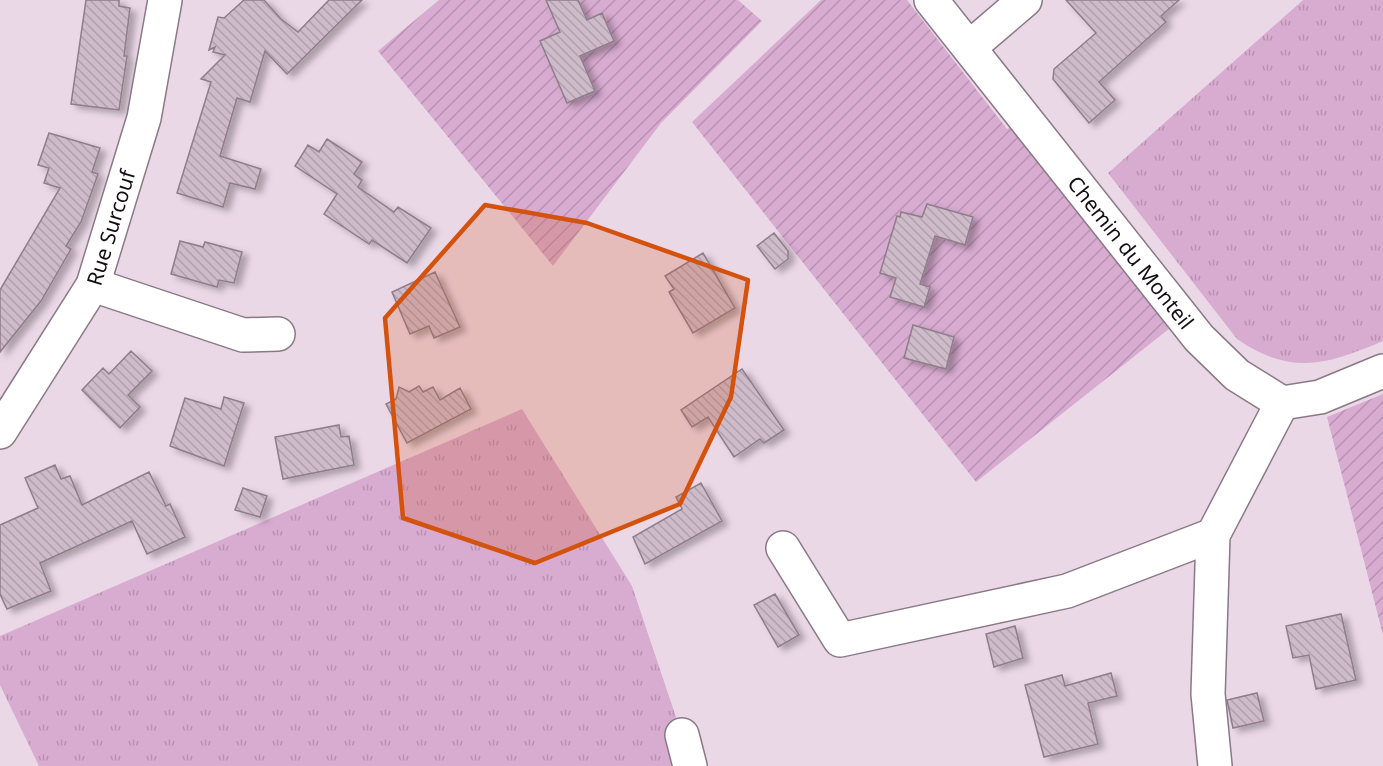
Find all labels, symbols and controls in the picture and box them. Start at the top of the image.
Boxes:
street label: Rue Surcouf [80,165,142,289]
street label: Chemin du Monteil [1062,170,1200,335]

